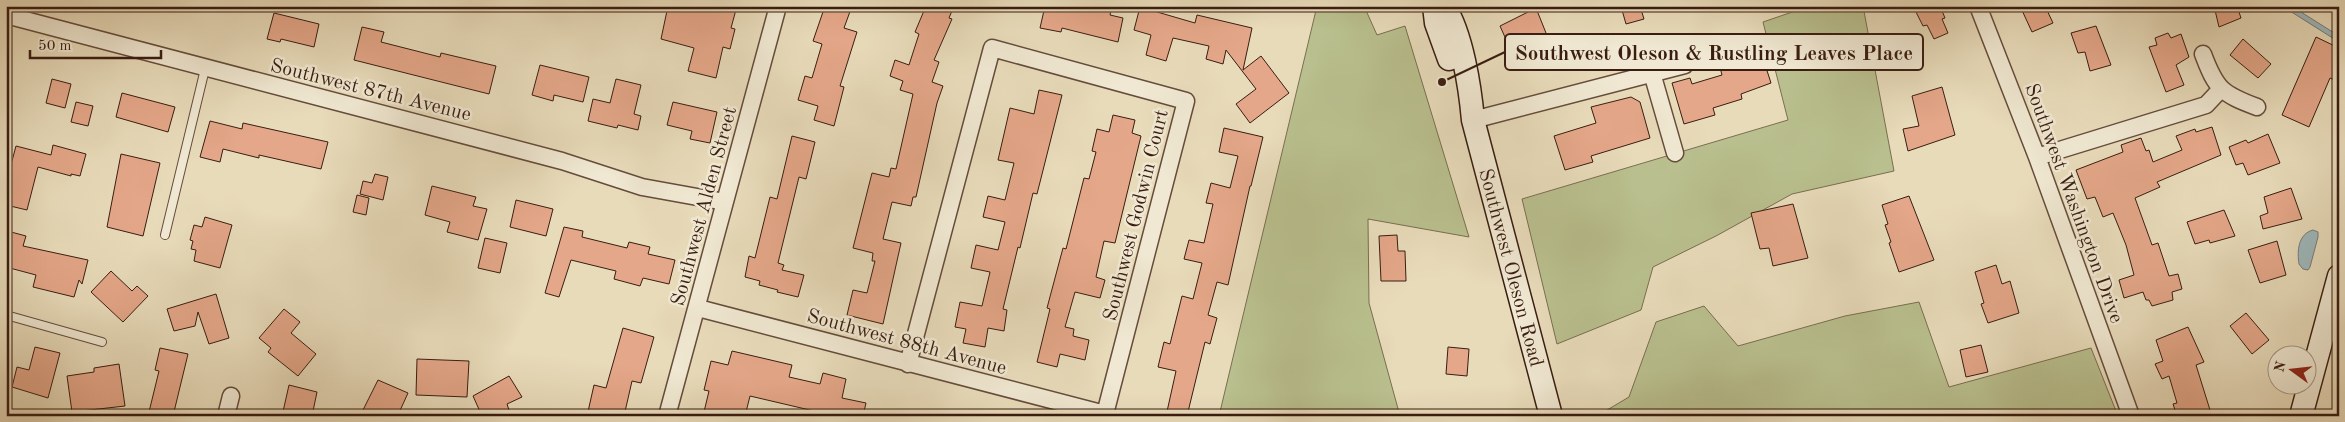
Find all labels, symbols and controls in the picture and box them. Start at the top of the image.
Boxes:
scale bar [30,28,161,60]
callout: Southwest Oleson & Rustling Leaves Place [1505,34,1923,70]
text: 50 m [38,39,72,54]
text: Southwest Oleson & Rustling Leaves Place [1515,44,1913,65]
street label: Southwest 87th Avenue [268,56,473,126]
street label: Southwest Washington Drive [2020,81,2126,326]
street label: Southwest Alden Street [669,105,741,308]
street label: Southwest Godwin Court [1101,108,1173,323]
street label: Southwest Oleson Road [1474,167,1546,369]
street label: Southwest 88th Avenue [804,307,1009,379]
north arrow [2268,344,2318,394]
text: N [2272,360,2289,374]

